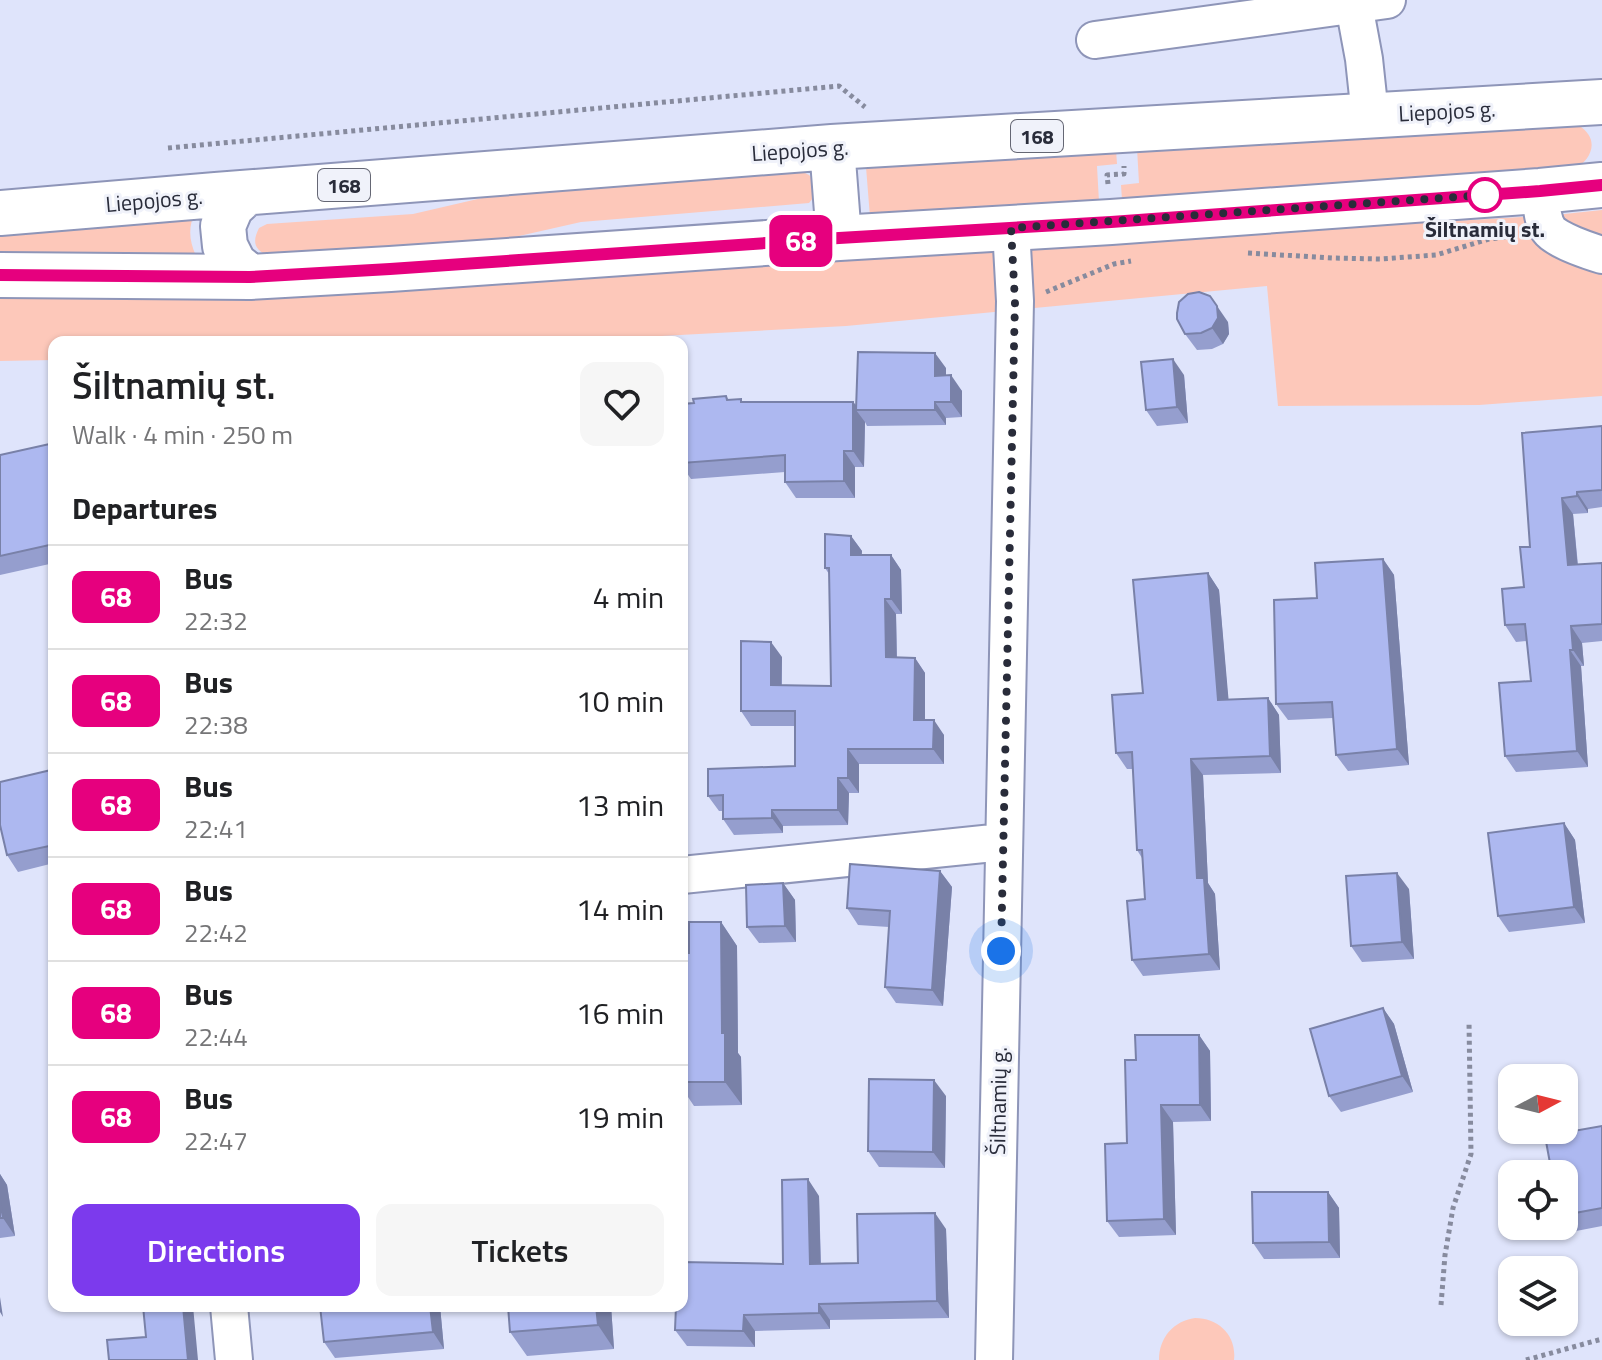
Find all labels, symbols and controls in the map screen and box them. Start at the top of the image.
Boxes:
street label: Liepojos g. [1398,91,1496,131]
road number: 168 [1011,120,1063,152]
street label: Liepojos g. [750,130,850,170]
road number: 168 [318,169,370,201]
marker: Šiltnamių st. [1468,178,1502,212]
street label: Liepojos g. [104,179,204,221]
place label: Šiltnamių st. [1425,212,1545,246]
line badge: 68 [765,215,837,267]
text: 68 [785,219,817,262]
text: Šiltnamių st. [72,356,276,414]
button: heart [580,362,664,446]
text: Walk · 4 min · 250 m [72,415,293,454]
text: Departures [72,485,217,531]
text: Bus [184,555,233,601]
text: 4 min [593,574,664,620]
text: 68 [100,575,132,618]
text: 22:32 [184,601,248,640]
text: Bus [184,659,233,705]
text: 10 min [576,678,664,724]
text: 68 [100,679,132,722]
text: 22:38 [184,705,248,744]
text: Bus [184,763,233,809]
text: 13 min [576,782,664,828]
text: 68 [100,783,132,826]
text: 22:41 [184,809,248,848]
text: Bus [184,867,233,913]
text: 14 min [576,886,664,932]
text: 68 [100,887,132,930]
text: 22:42 [184,913,248,952]
your location [981,931,1021,971]
text: Bus [184,971,233,1017]
text: 16 min [576,990,664,1036]
text: 68 [100,991,132,1034]
text: 22:44 [184,1017,248,1056]
street label: Šiltnamių g. [980,1047,1016,1155]
north arrow [1498,1064,1578,1144]
map controls [1498,1064,1578,1336]
text: Bus [184,1075,233,1121]
text: 19 min [576,1094,664,1140]
text: 68 [100,1095,132,1138]
text: 22:47 [184,1121,248,1160]
button: locate [1498,1160,1578,1240]
button: Directions [72,1204,360,1296]
button: Tickets [376,1204,664,1296]
button: layers [1498,1256,1578,1336]

